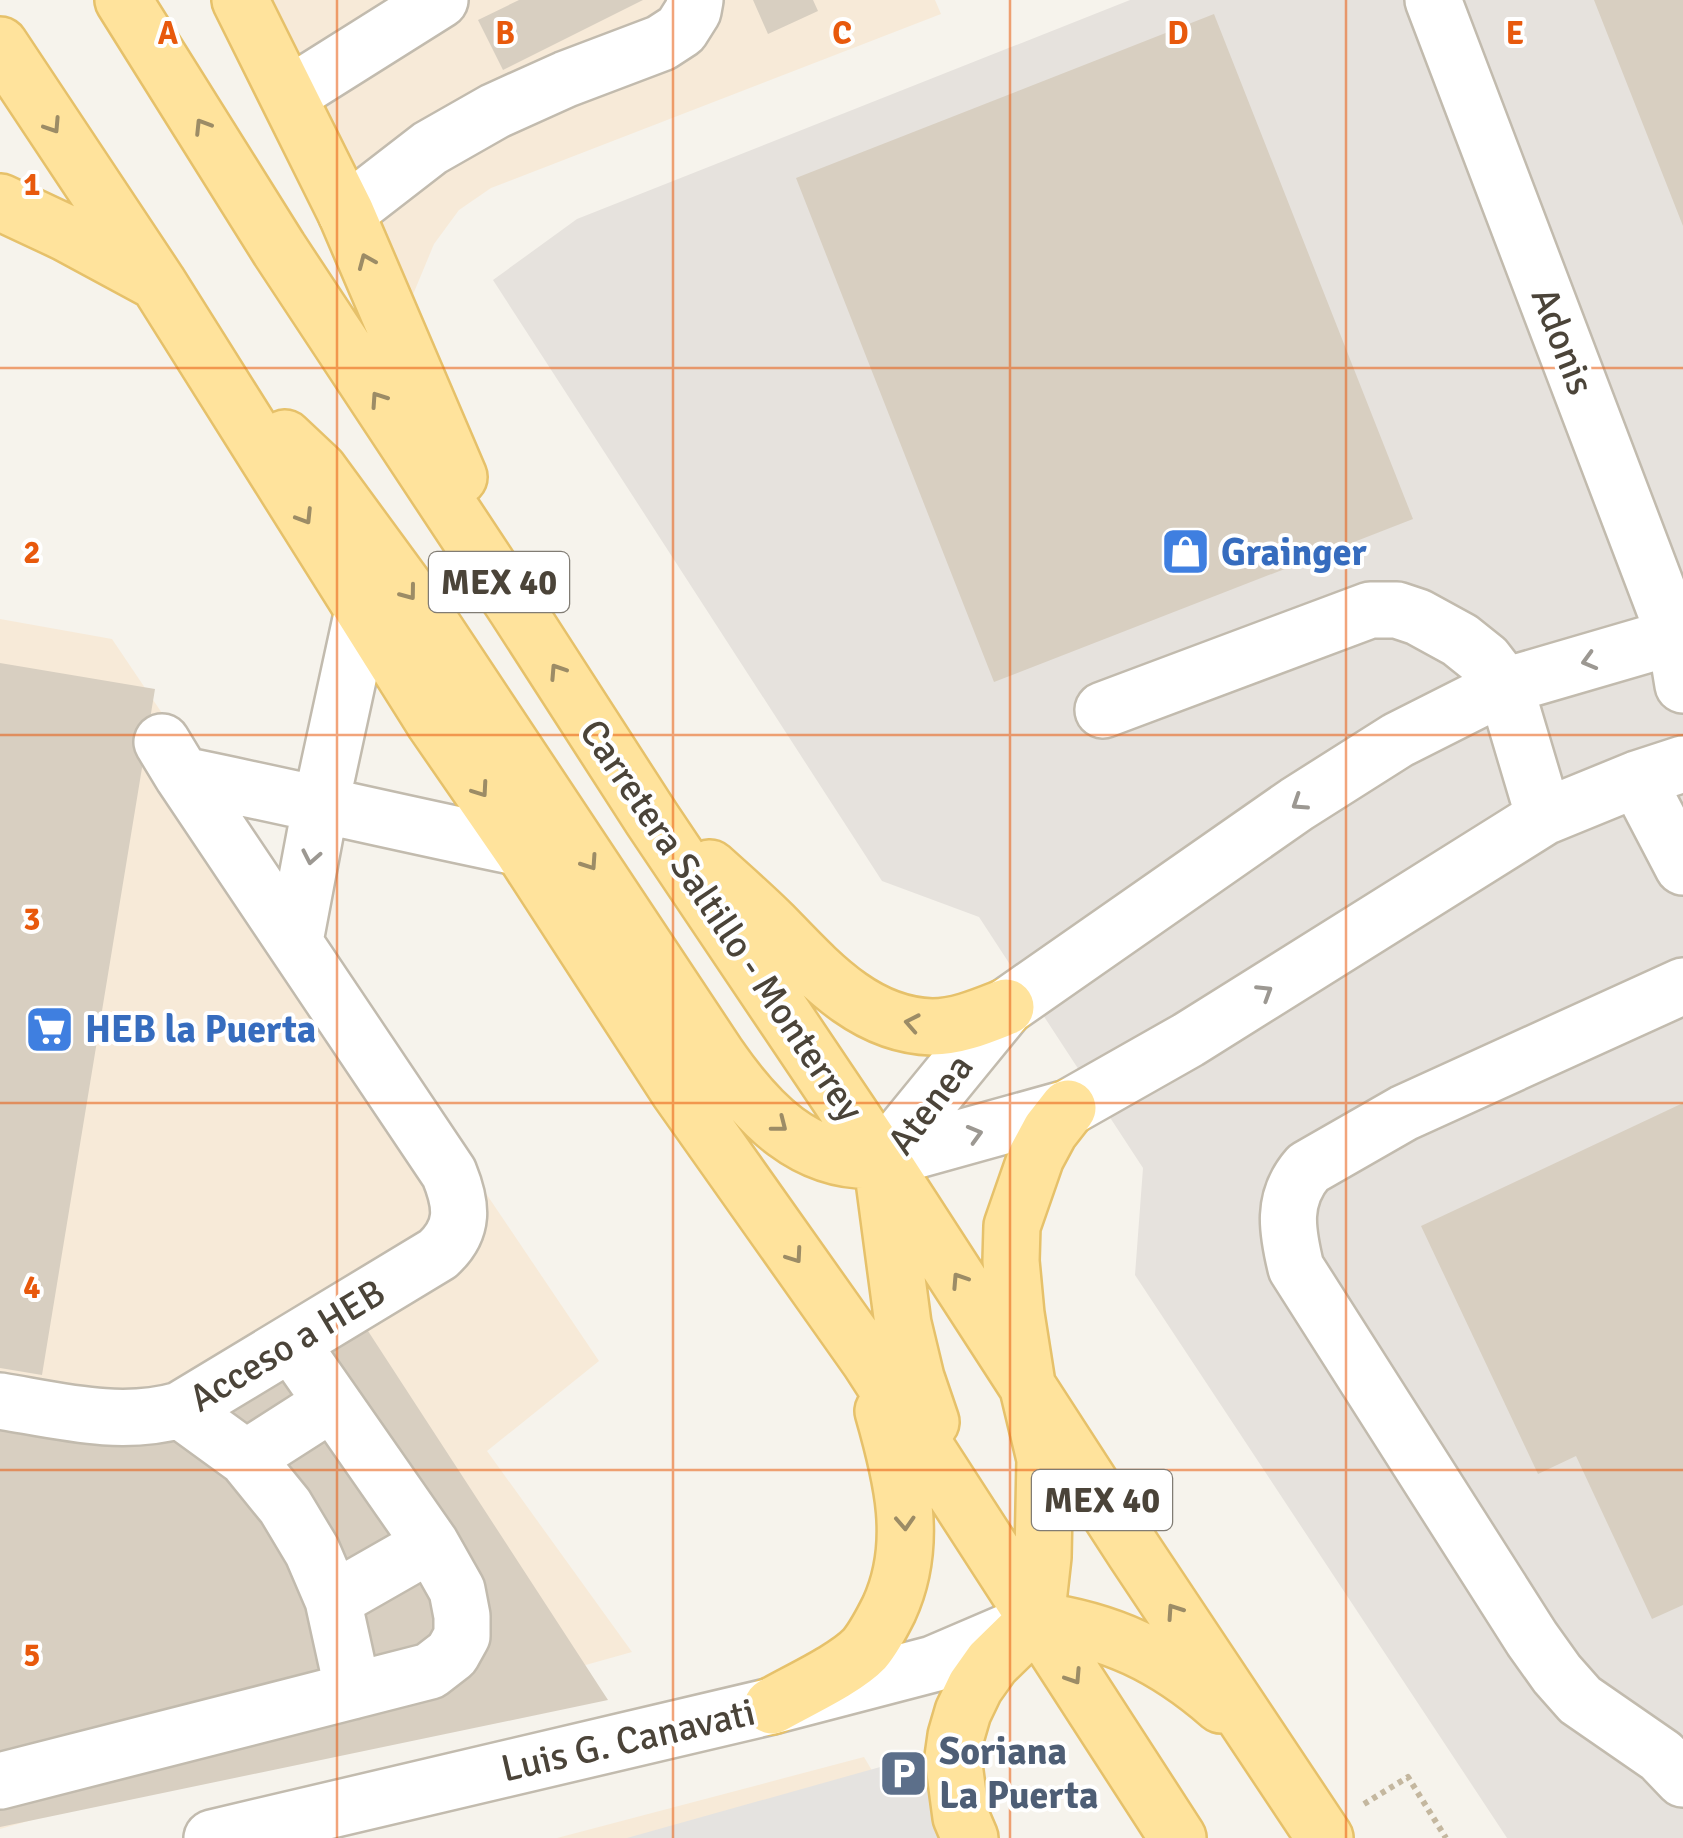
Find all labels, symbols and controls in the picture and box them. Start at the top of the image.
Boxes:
text: A [158,14,179,53]
text: B [495,14,515,53]
text: C [832,14,852,53]
text: D [1167,14,1189,53]
text: E [1506,14,1524,53]
one-way arrow [41,115,60,133]
one-way arrow [195,119,214,137]
text: 1 [23,165,41,204]
one-way arrow [358,253,378,271]
street label: Adonis [1521,281,1604,401]
one-way arrow [372,392,390,411]
one-way arrow [293,506,312,524]
shop icon: Grainger [1160,526,1212,578]
place label: Grainger [1221,529,1368,576]
text: 2 [23,533,41,572]
road number: MEX 40 [429,552,569,612]
one-way arrow [398,582,415,600]
one-way arrow [1582,649,1599,670]
one-way arrow [550,664,569,682]
street label: Carretera Saltillo - Monterrey [569,711,874,1130]
one-way arrow [469,779,487,798]
one-way arrow [1292,791,1310,810]
one-way arrow [301,849,322,865]
one-way arrow [578,853,597,871]
text: 3 [23,900,41,939]
one-way arrow [1254,985,1272,1004]
supermarket icon: HEB la Puerta [24,1003,76,1055]
place label: HEB la Puerta [85,1006,316,1053]
one-way arrow [904,1013,921,1034]
street label: Atenea [877,1045,983,1164]
one-way arrow [769,1114,787,1131]
one-way arrow [966,1125,983,1146]
one-way arrow [783,1244,801,1263]
text: 4 [23,1268,41,1307]
street label: Acceso a HEB [181,1269,394,1422]
one-way arrow [952,1272,971,1290]
road number: MEX 40 [1032,1470,1172,1530]
one-way arrow [894,1516,915,1532]
one-way arrow [1167,1604,1186,1622]
text: 5 [23,1636,41,1675]
one-way arrow [1062,1666,1080,1685]
street label: Luis G. Canavati [497,1688,760,1793]
place label: Soriana La Puerta [939,1728,1099,1819]
parking icon: Soriana La Puerta [878,1747,930,1799]

